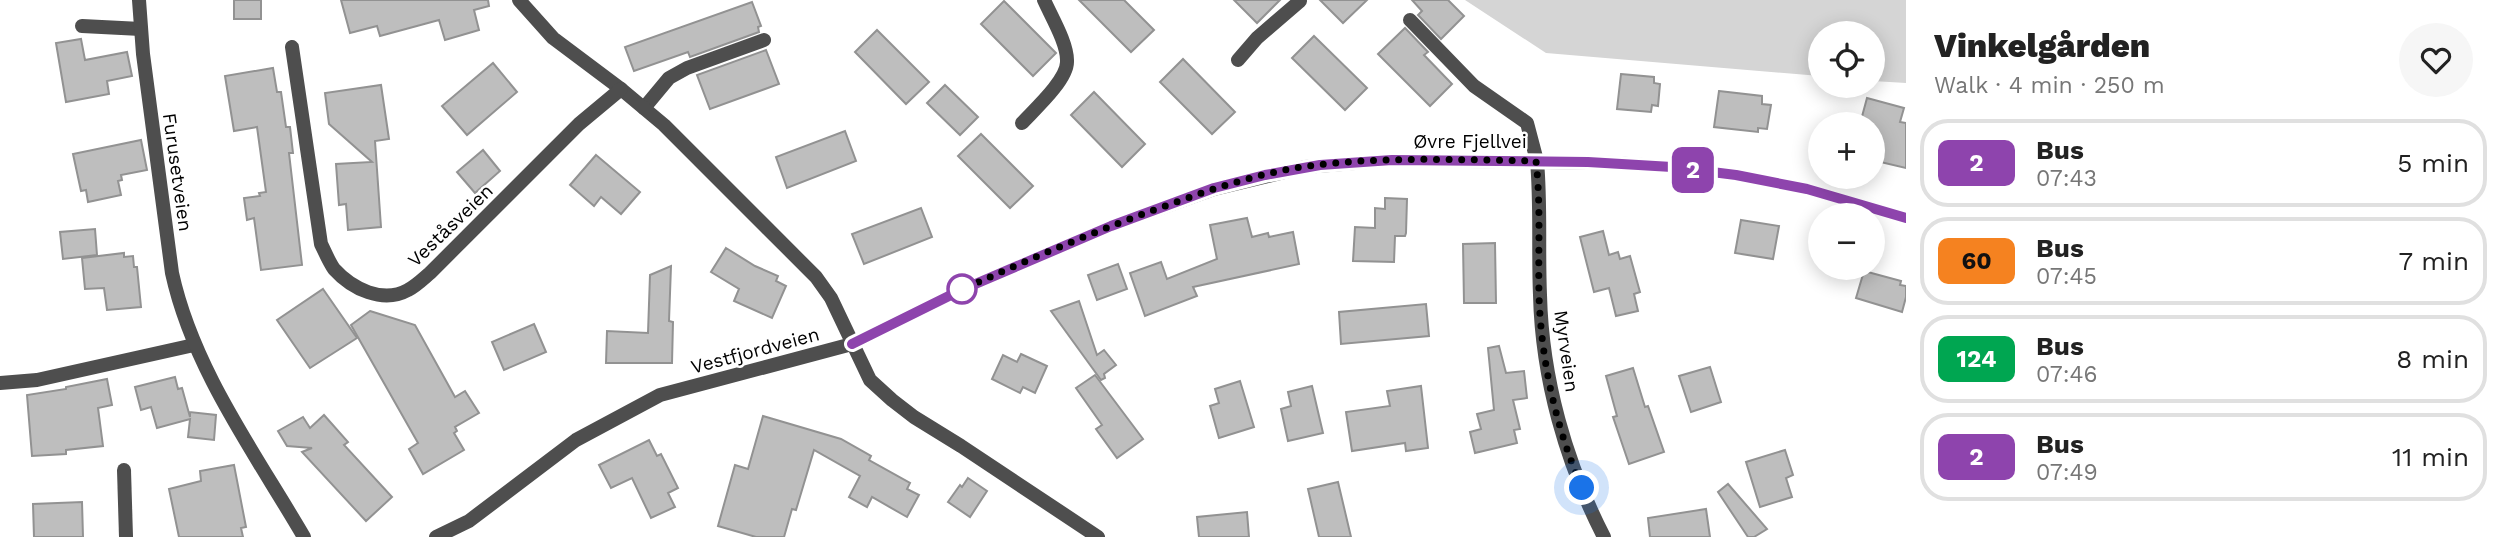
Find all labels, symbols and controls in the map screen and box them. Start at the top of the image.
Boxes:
map controls [1808,21,1885,280]
button: locate [1808,21,1885,98]
button: heart [2399,23,2473,97]
text: Vinkelgården [1934,26,2150,65]
text: Walk · 4 min · 250 m [1934,72,2165,99]
street label: Furusetveien [158,111,197,233]
button: + [1808,112,1885,189]
street label: Øvre Fjellvei [1413,130,1527,153]
text: Bus [2036,135,2084,165]
line badge: 2 [1670,147,1716,193]
text: 5 min [2397,148,2469,178]
text: 2 [1969,149,1984,177]
text: 2 [1686,156,1700,184]
text: 07:43 [2036,165,2097,192]
street label: Veståsveien [403,179,498,272]
button: − [1808,203,1885,280]
text: Bus [2036,233,2084,263]
text: 7 min [2399,246,2469,276]
text: 60 [1961,247,1992,275]
text: 07:45 [2036,263,2097,290]
unlabelled marker [947,274,977,304]
street label: Myrveien [1549,309,1584,393]
street label: Vestfjordveien [688,322,822,379]
text: Bus [2036,331,2084,361]
text: 8 min [2396,344,2469,374]
text: 124 [1957,345,1996,373]
text: 07:46 [2036,361,2098,388]
text: Bus [2036,429,2084,459]
text: 11 min [2392,442,2469,472]
text: 2 [1969,443,1984,471]
text: 07:49 [2036,459,2098,486]
your location [1564,470,1599,505]

